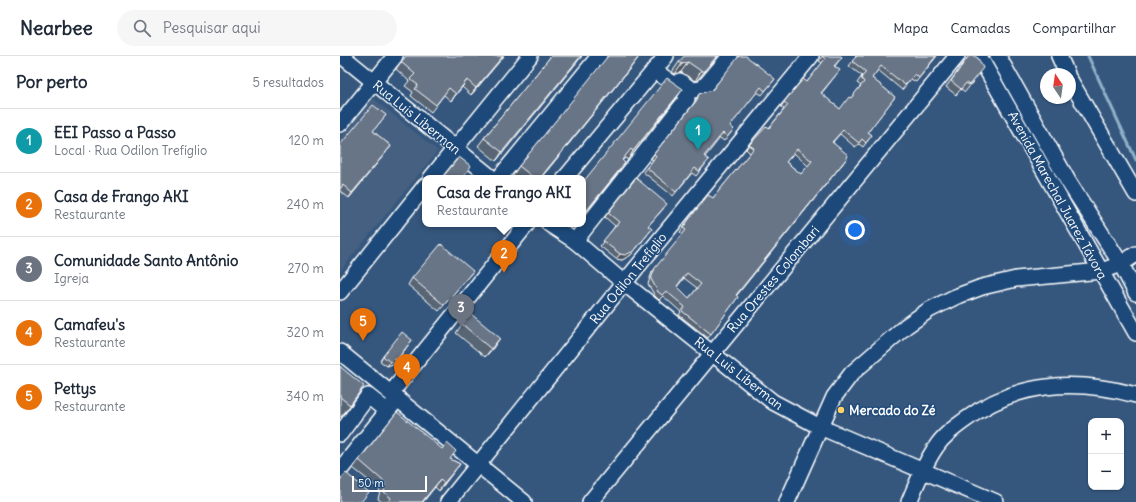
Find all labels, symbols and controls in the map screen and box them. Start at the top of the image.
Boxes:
search box [117,10,397,46]
text: Nearbee [20,16,93,40]
icon: search [131,17,153,39]
text: Pesquisar aqui [163,18,261,37]
text: Mapa [893,19,928,37]
text: Camadas [950,19,1010,37]
text: Compartilhar [1032,19,1116,37]
north arrow [1040,68,1076,104]
text: Por perto [16,71,87,93]
text: 5 resultados [252,74,324,91]
street label: Rua Luis Liberman [369,77,465,158]
street label: Avenida Marechal Juarez Távora [1004,108,1111,282]
pin: 1 [685,117,711,150]
text: EEI Passo a Passo [54,123,176,142]
text: 1 [26,132,32,149]
text: 120 m [289,132,324,149]
text: Local · Rua Odilon Trefíglio [54,142,207,159]
popup [422,175,586,227]
text: Casa de Frango AKI [437,183,571,202]
text: Casa de Frango AKI [54,187,189,206]
text: 2 [25,196,33,213]
text: 240 m [287,196,324,213]
text: Restaurante [437,202,508,219]
text: Restaurante [54,206,126,223]
your location [845,220,865,240]
street label: Rua Orestes Colombari [724,222,823,336]
street label: Rua Odilon Trefíglio [586,229,671,328]
pin: 2 [491,240,517,273]
text: Comunidade Santo Antônio [54,251,238,270]
text: 3 [25,260,33,277]
text: 270 m [287,260,324,277]
text: Igreja [54,270,89,287]
pin: 3 [448,294,474,327]
pin: 5 [350,308,376,341]
text: Camafeu's [54,315,125,334]
text: 4 [25,324,33,341]
text: 320 m [286,324,324,341]
street label: Rua Luis Liberman [691,333,787,414]
text: Restaurante [54,334,126,351]
pin: 4 [394,354,420,387]
text: Pettys [54,379,96,398]
text: 5 [25,388,33,405]
text: 340 m [286,388,324,405]
text: Restaurante [54,398,126,415]
place label: Mercado do Zé [849,402,936,419]
marker: Mercado do Zé [836,405,846,415]
map controls [1088,418,1124,490]
button: + [1088,418,1124,454]
button: − [1088,454,1124,490]
scale bar [352,474,427,493]
text: 50 m [358,476,384,490]

